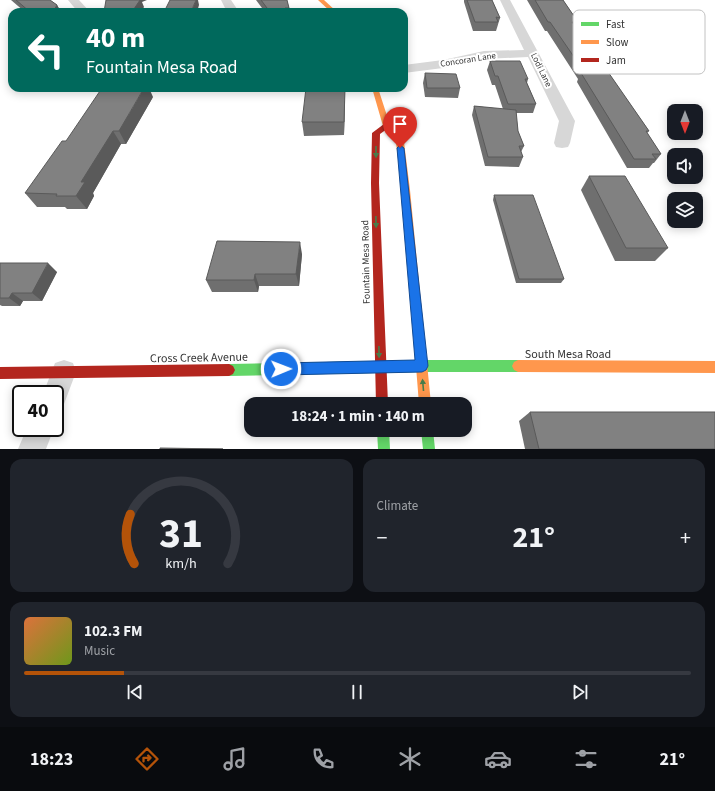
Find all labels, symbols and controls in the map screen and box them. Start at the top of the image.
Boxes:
legend [573,10,705,74]
text: Fast [606,17,625,32]
text: 40 m [86,18,145,58]
icon: left [20,24,72,76]
text: Slow [606,35,629,50]
street label: Concoran Lane [439,49,497,71]
street label: Lodi Lane [527,51,555,90]
text: Jam [606,53,626,68]
text: Fountain Mesa Road [86,55,238,80]
north arrow [667,104,703,140]
map controls [667,104,703,228]
pin [383,107,417,148]
icon: arrive [389,113,411,135]
one-way arrow [373,146,379,159]
button: sound [667,148,703,184]
button: layers [667,192,703,228]
one-way arrow [373,216,380,228]
street label: Fountain Mesa Road [358,220,374,304]
one-way arrow [376,346,383,358]
street label: South Mesa Road [525,346,611,363]
position arrow [260,348,302,390]
street label: Cross Creek Avenue [150,349,248,367]
one-way arrow [420,379,427,391]
speed limit sign: 40 [12,385,64,437]
text: 18:24 · 1 min · 140 m [291,406,425,427]
text: Climate [377,497,418,515]
text: 31 [159,503,203,563]
text: 21° [512,516,555,559]
text: − [377,522,387,554]
text: + [680,522,691,554]
text: km/h [165,552,197,573]
text: 102.3 FM [84,621,142,642]
text: Music [84,642,115,660]
icon: previous [124,681,146,703]
icon: pause [346,681,368,703]
icon: next [569,681,591,703]
icon: directions [133,745,161,773]
icon: music [221,745,249,773]
icon: phone [309,745,337,773]
icon: climate [396,745,424,773]
icon: car [484,745,512,773]
icon: filters [572,745,600,773]
text: 18:23 [30,747,73,772]
text: 21° [660,747,685,772]

